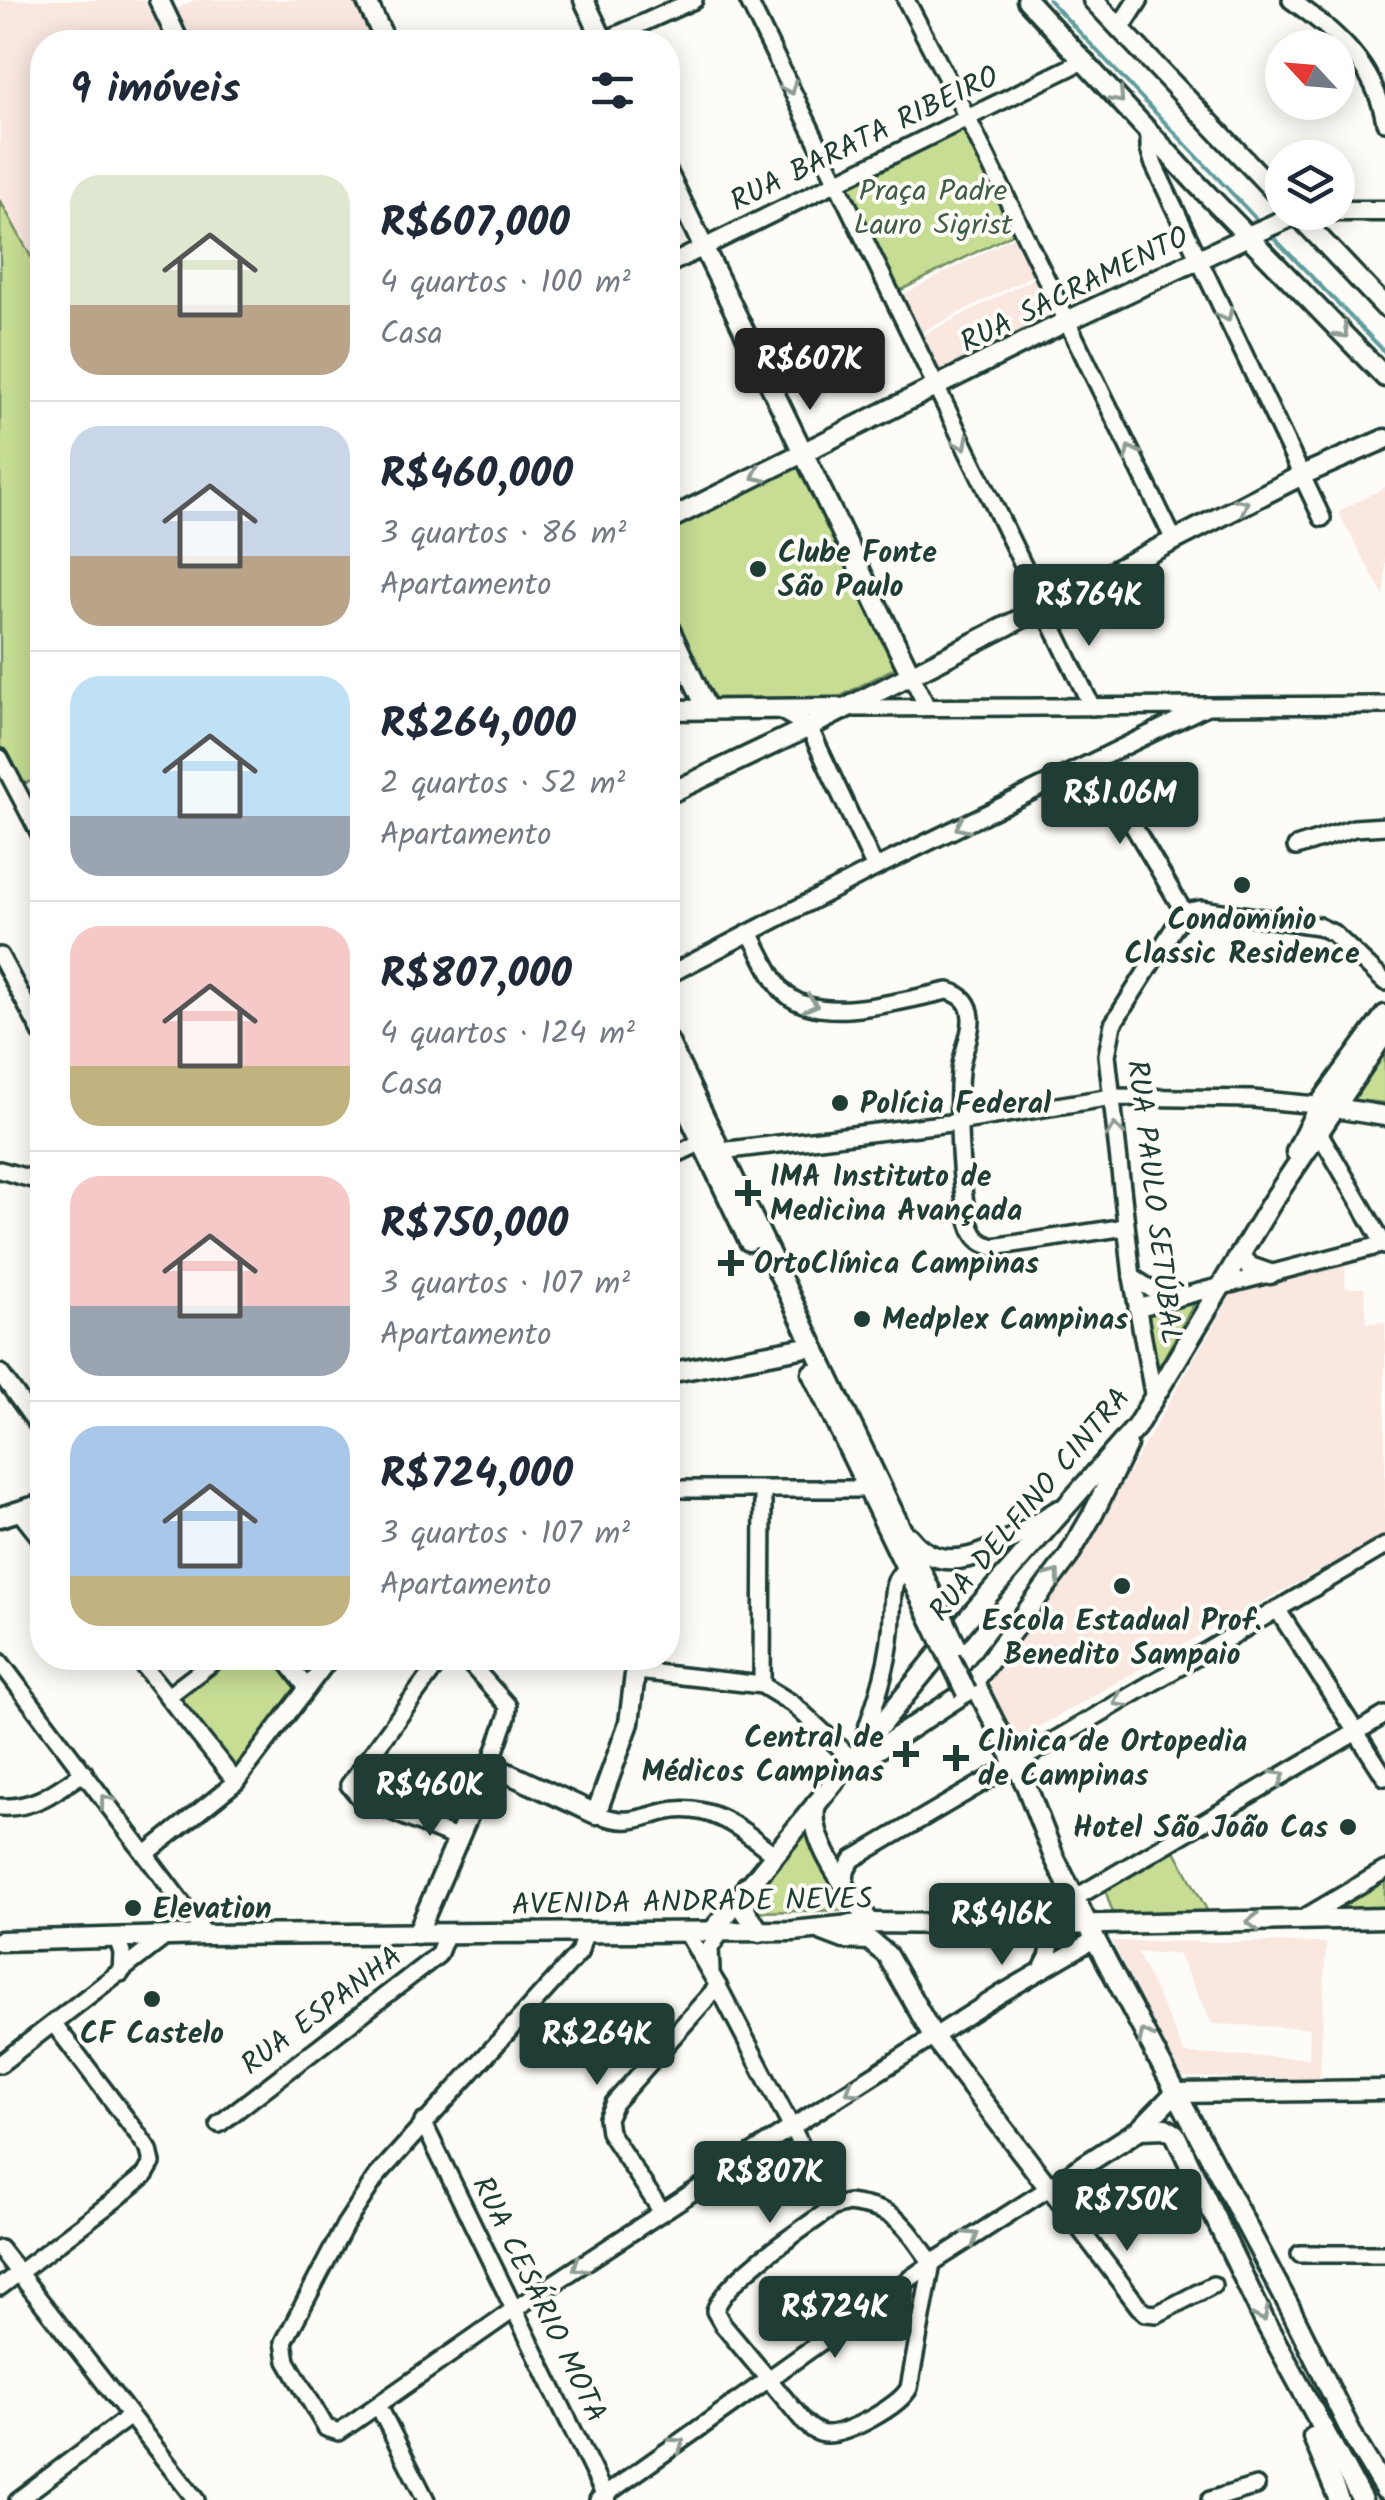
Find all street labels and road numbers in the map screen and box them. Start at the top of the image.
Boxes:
street label: RUA BARATA RIBEIRO [722,54,1007,226]
street label: RUA SACRAMENTO [952,215,1198,367]
street label: RUA PAULO SETÚBAL [1112,1057,1194,1347]
street label: RUA DELFINO CINTRA [918,1377,1143,1633]
street label: AVENIDA ANDRADE NEVES [511,1876,873,1930]
street label: RUA ESPANHA [231,1935,413,2089]
street label: RUA CESÁRIO MOTA [458,2168,619,2431]

